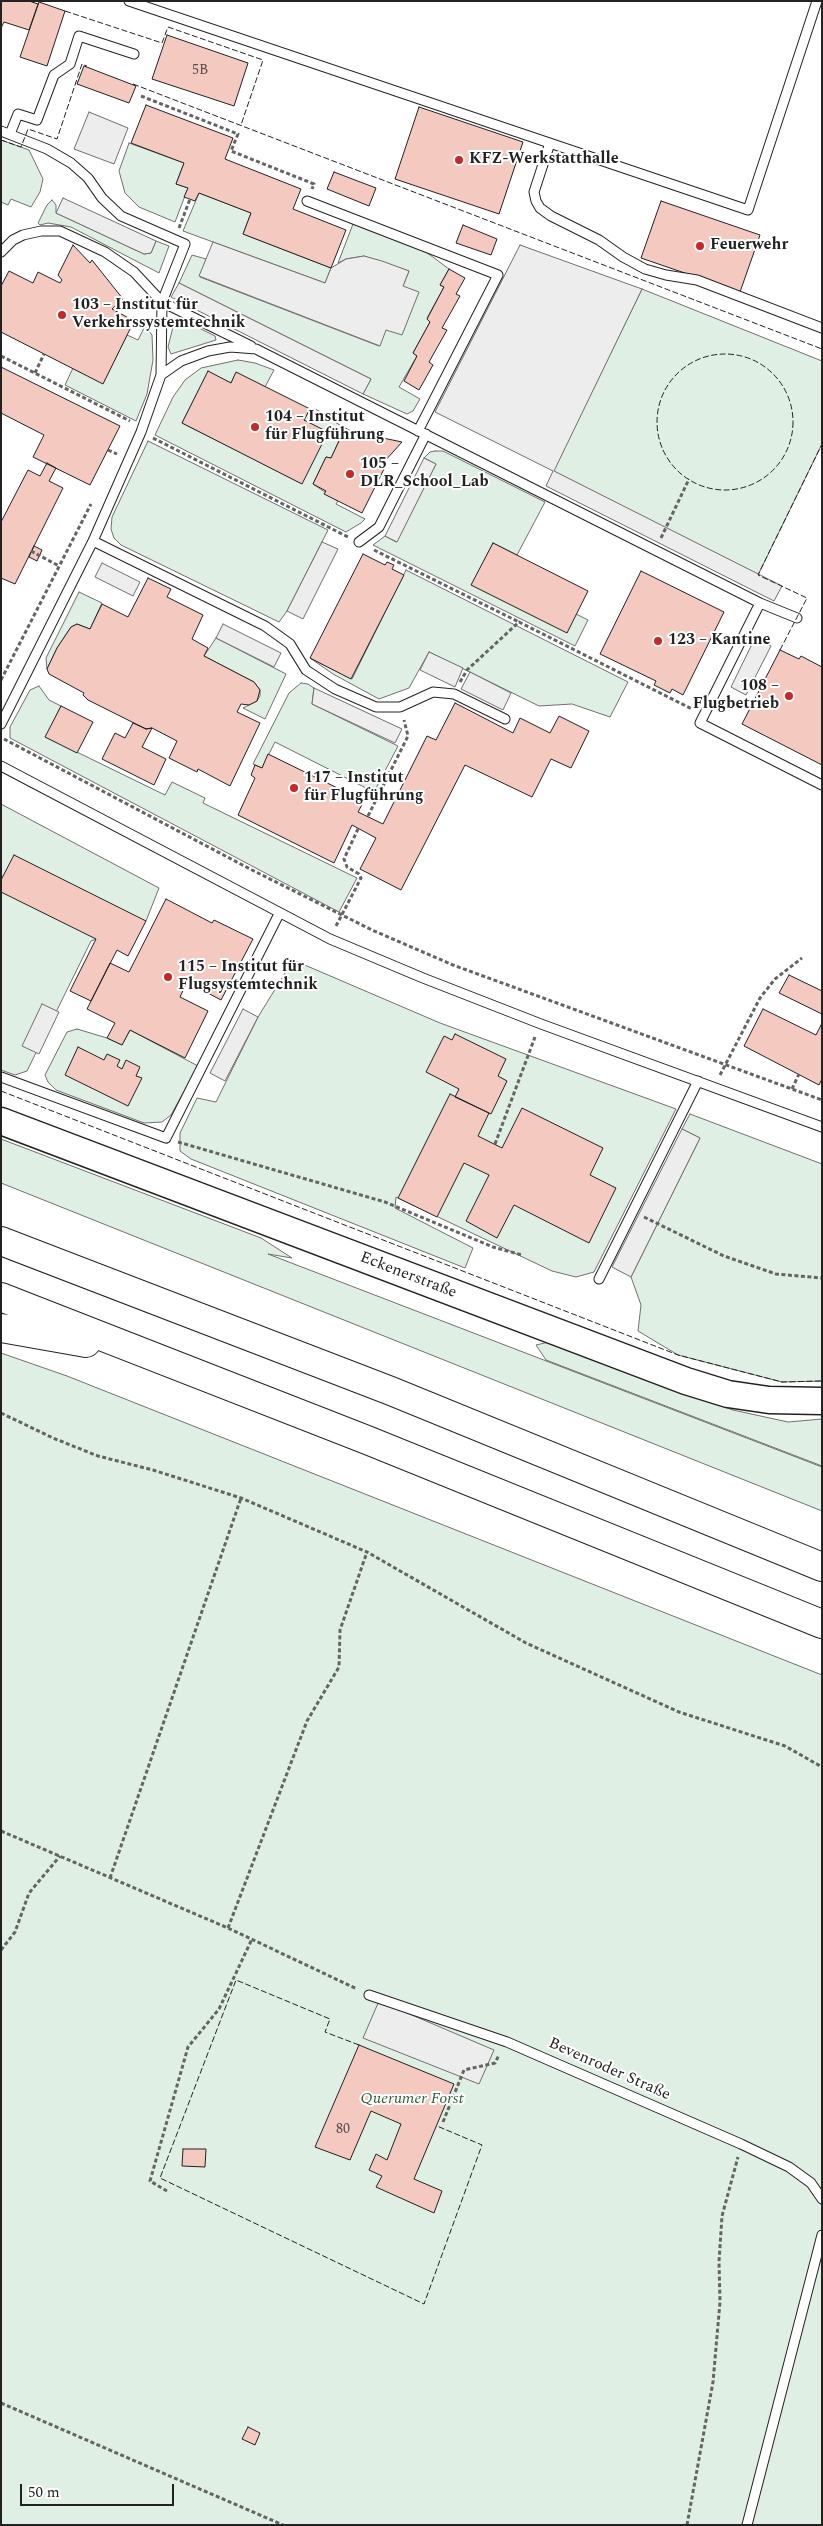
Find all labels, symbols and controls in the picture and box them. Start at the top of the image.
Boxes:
house number: 5B [192,63,208,79]
place label: KFZ-Werkstatthalle [469,150,619,170]
marker: KFZ-Werkstatthalle [453,154,465,166]
place label: Feuerwehr [710,236,788,256]
marker: Feuerwehr [694,240,706,252]
place label: 103 – Institut für Verkehrssystemtechnik [72,296,245,334]
marker: 103 – Institut für Verkehrssystemtechnik [56,309,68,321]
place label: 104 – Institut für Flugführung [265,408,384,446]
marker: 104 – Institut für Flugführung [249,421,261,433]
place label: 105 – DLR_School_Lab [360,455,489,493]
marker: 105 – DLR_School_Lab [344,468,356,480]
place label: 123 – Kantine [668,631,771,651]
marker: 123 – Kantine [652,635,664,647]
place label: 108 – Flugbetrieb [693,677,779,715]
marker: 108 – Flugbetrieb [783,690,795,702]
place label: 117 – Institut für Flugführung [304,769,423,807]
marker: 117 – Institut für Flugführung [288,782,300,794]
place label: 115 – Institut für Flugsystemtechnik [178,958,318,996]
marker: 115 – Institut für Flugsystemtechnik [162,971,174,983]
street label: Eckenerstraße [357,1249,459,1303]
street label: Bevenroder Straße [545,2034,673,2106]
park label: Querumer Forst [360,2090,464,2110]
house number: 80 [336,2122,350,2138]
scale bar [22,2474,176,2506]
text: 50 m [28,2481,60,2504]

